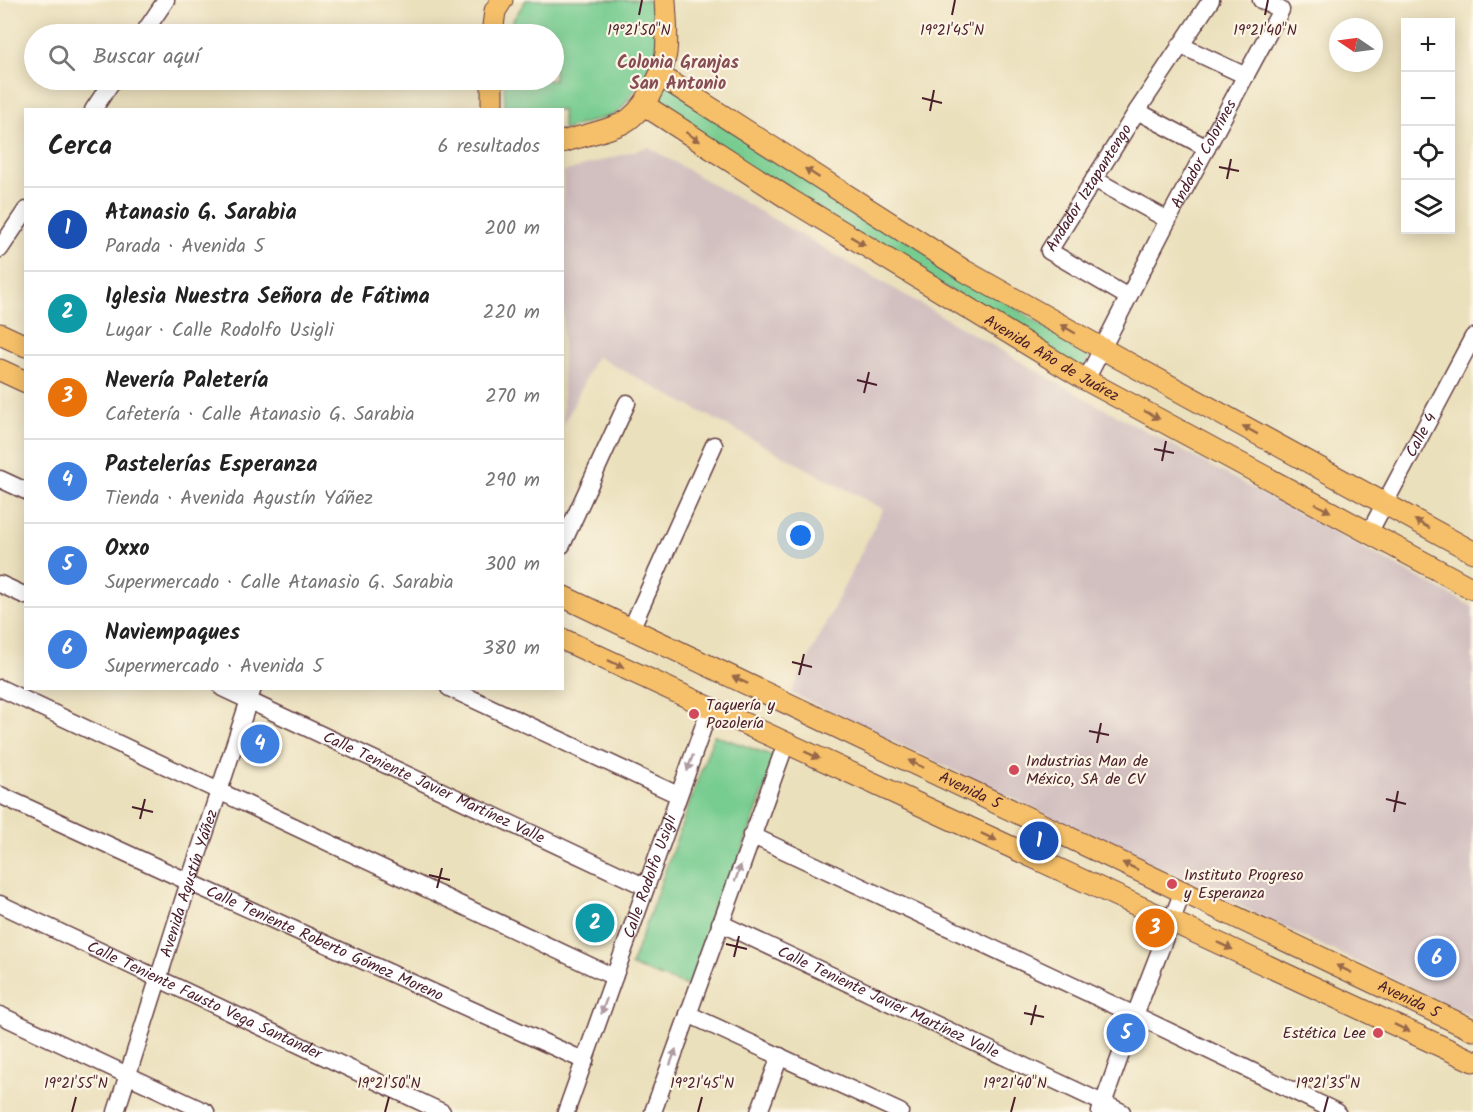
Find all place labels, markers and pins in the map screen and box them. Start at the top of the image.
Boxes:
place label: Taquería y Pozolería [706,693,776,736]
marker: Taquería y Pozolería [687,707,701,721]
pin: 4 [240,722,280,766]
place label: Industrias Man de México, SA de CV [1026,749,1148,792]
marker: Industrias Man de México, SA de CV [1007,763,1021,777]
pin: 1 [1020,818,1058,864]
place label: Instituto Progreso y Esperanza [1183,863,1303,906]
marker: Instituto Progreso y Esperanza [1165,877,1179,891]
pin: 2 [576,900,614,946]
pin: 3 [1136,906,1174,950]
pin: 6 [1418,936,1456,980]
pin: 5 [1106,1010,1146,1056]
place label: Estética Lee [1282,1021,1366,1046]
marker: Estética Lee [1371,1026,1385,1040]

